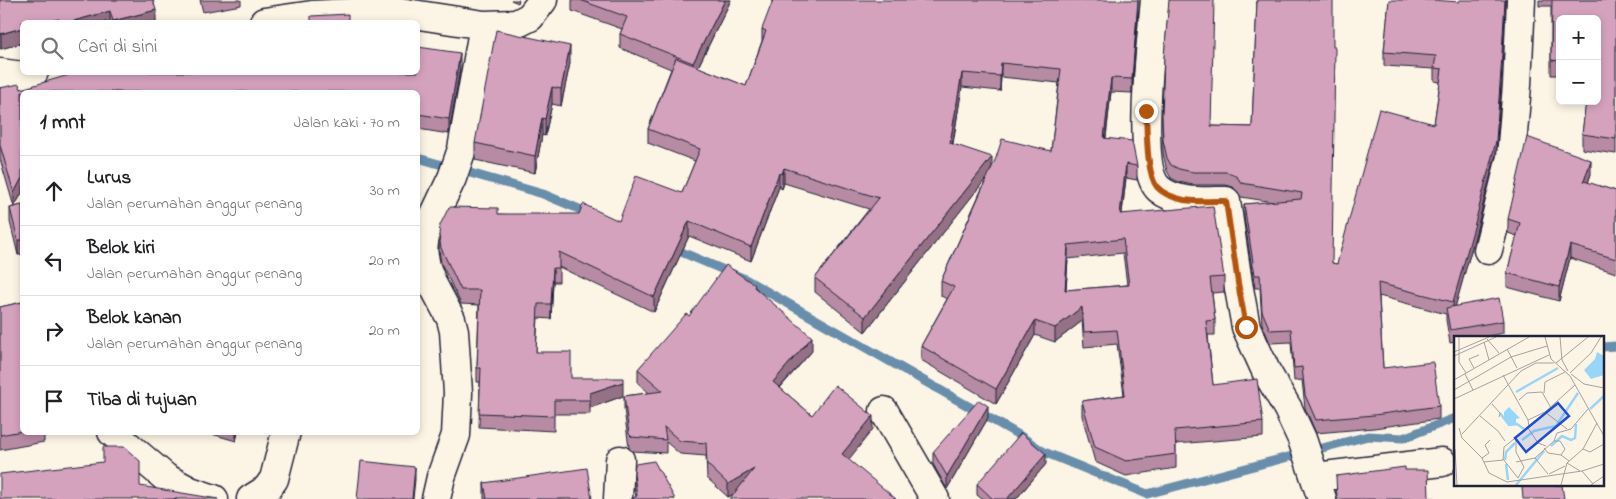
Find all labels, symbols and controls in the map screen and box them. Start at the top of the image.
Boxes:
map controls [1556,15,1601,105]
button: + [1556,15,1601,60]
search box [20,20,420,75]
icon: search [38,34,66,62]
text: Cari di sini [78,34,157,61]
button: − [1556,60,1601,105]
route end [1135,100,1158,123]
text: 1 mnt [40,108,86,138]
text: Jalan kaki · 70 m [293,111,400,135]
text: Lurus [87,165,131,192]
icon: ahead [40,177,68,205]
text: 30 m [370,179,400,203]
text: Jalan perumahan anggur penang [87,192,302,216]
text: Belok kiri [87,235,155,262]
icon: left [40,247,68,275]
text: 20 m [369,249,400,273]
text: Jalan perumahan anggur penang [87,262,302,286]
text: Belok kanan [87,305,181,332]
route start [1235,316,1258,339]
icon: right [40,317,68,345]
text: 20 m [369,319,400,343]
text: Jalan perumahan anggur penang [87,332,302,356]
inset map [1454,336,1604,486]
icon: arrive [40,387,68,415]
text: Tiba di tujuan [87,387,197,414]

